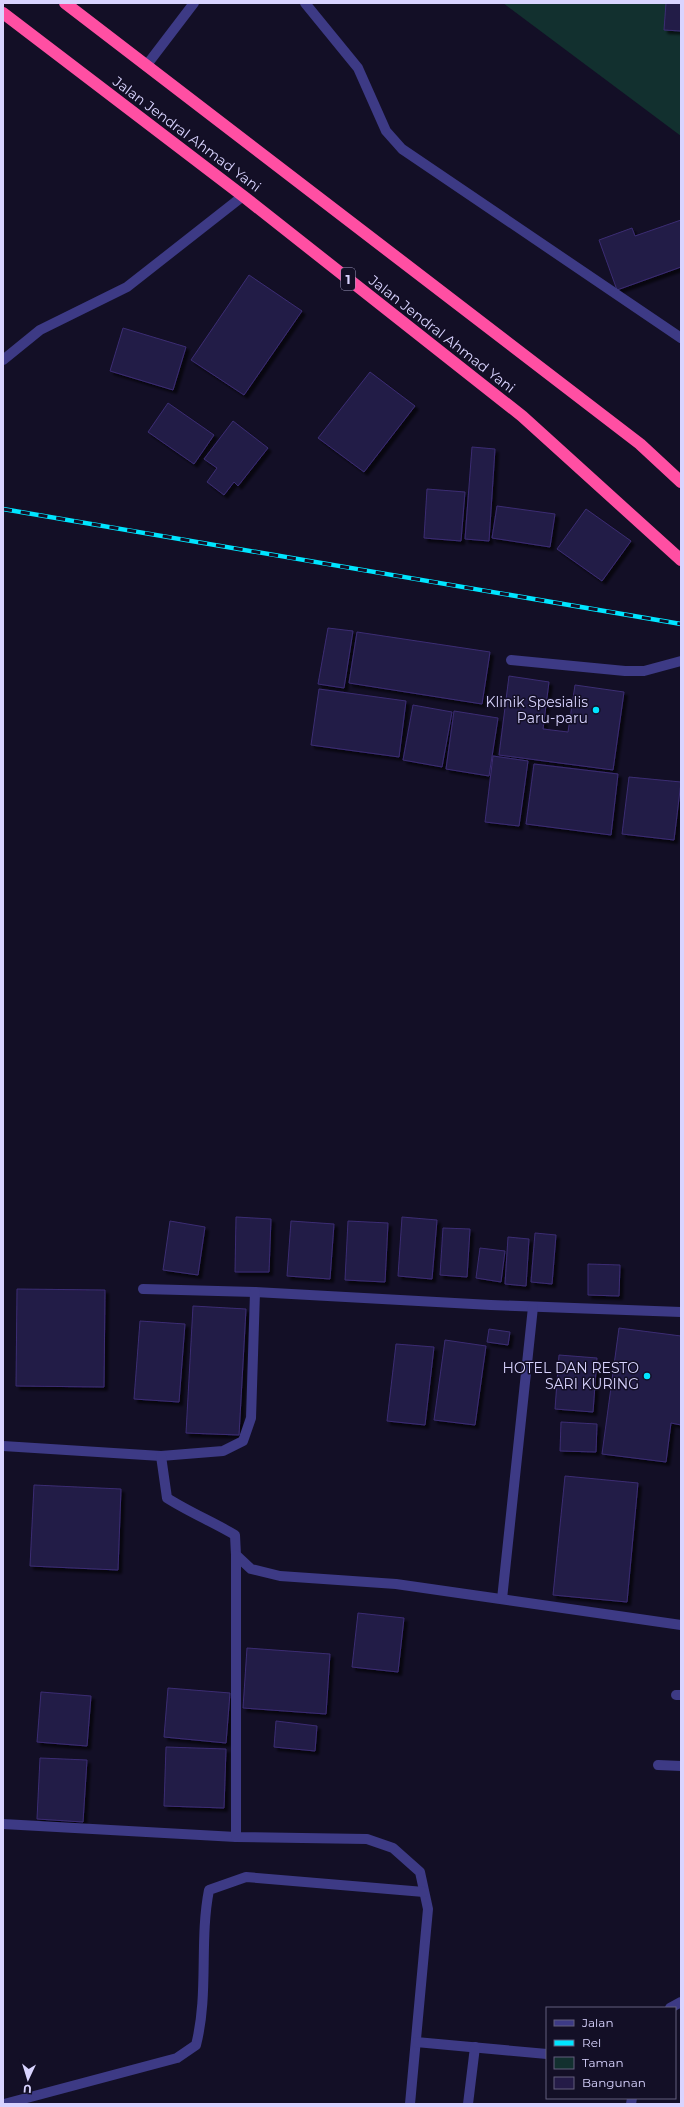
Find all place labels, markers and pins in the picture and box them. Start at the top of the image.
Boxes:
place label: Klinik Spesialis Paru-paru [485,693,588,727]
marker: Klinik Spesialis Paru-paru [591,705,601,715]
place label: HOTEL DAN RESTO SARI KURING [503,1359,639,1393]
marker: HOTEL DAN RESTO SARI KURING [642,1371,652,1381]

